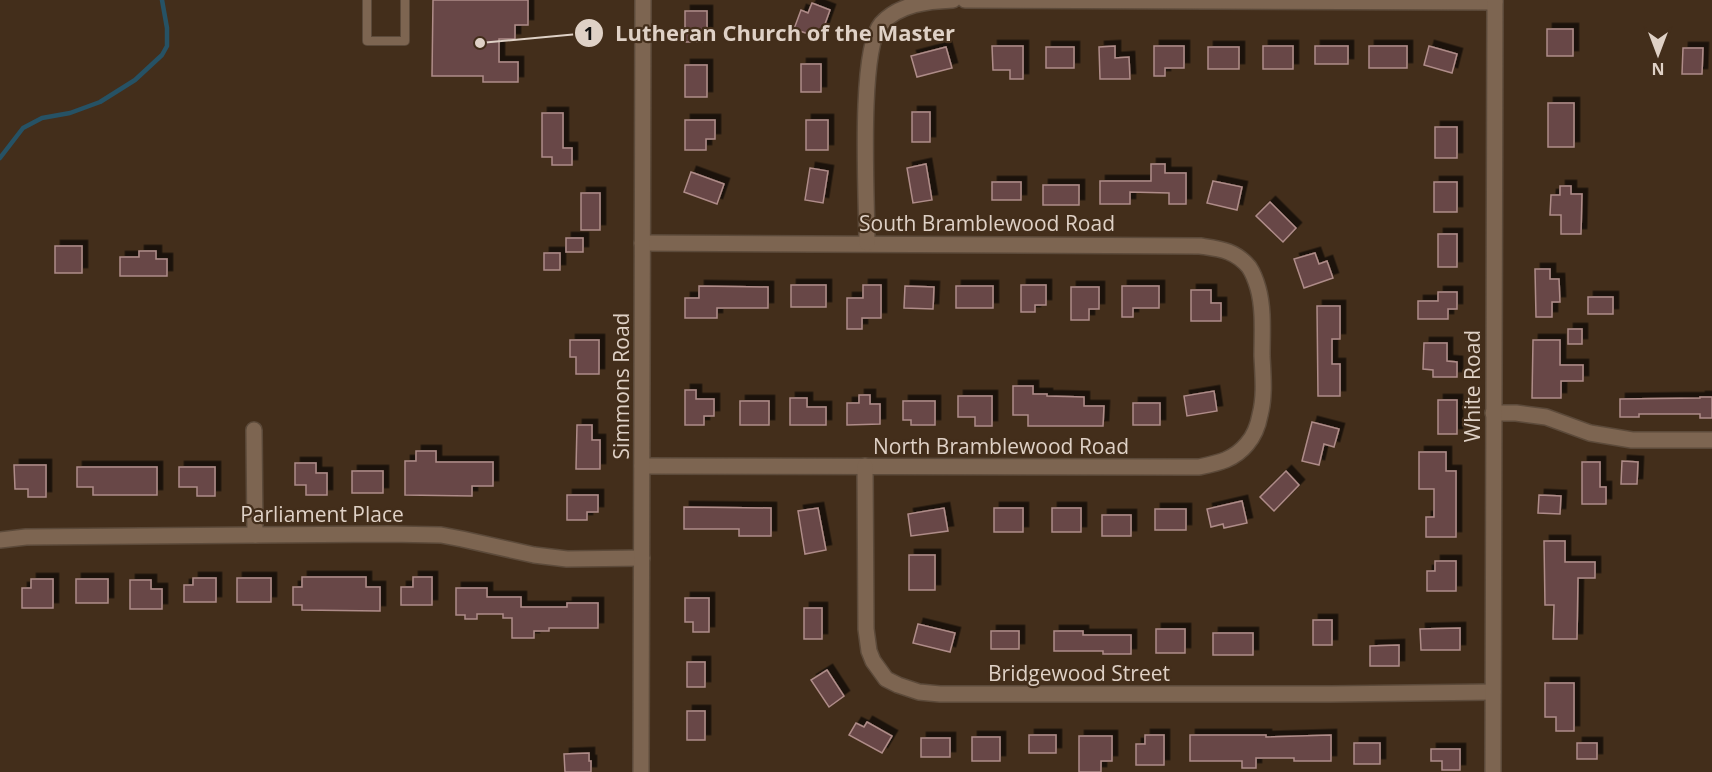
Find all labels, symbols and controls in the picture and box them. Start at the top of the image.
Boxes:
callout: Lutheran Church of the Master [574,13,967,53]
text: Lutheran Church of the Master [615,17,955,47]
text: 1 [584,21,594,45]
north arrow [1628,24,1688,84]
text: N [1651,58,1665,80]
street label: South Bramblewood Road [859,209,1115,237]
street label: Simmons Road [607,313,635,459]
street label: White Road [1458,330,1486,442]
street label: North Bramblewood Road [873,432,1129,460]
street label: Parliament Place [240,500,404,528]
street label: Bridgewood Street [988,659,1170,687]

